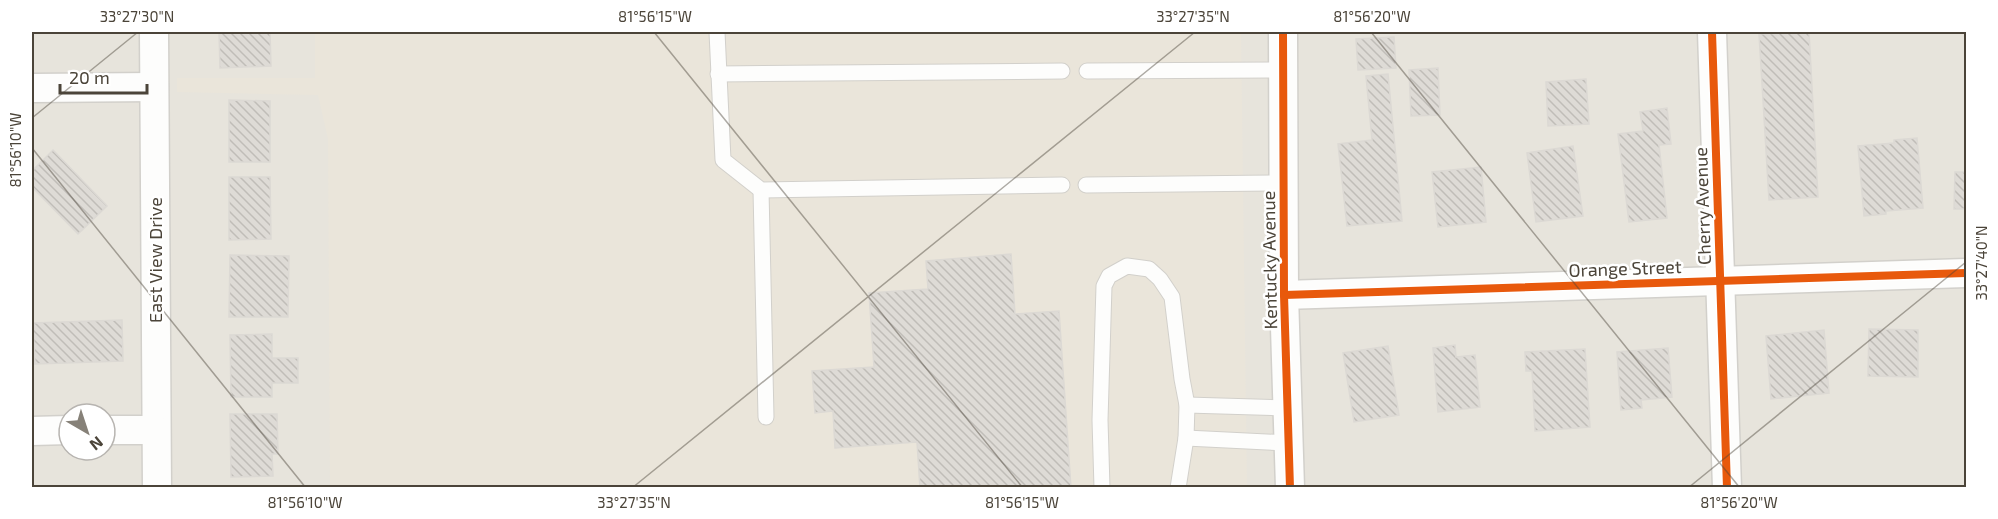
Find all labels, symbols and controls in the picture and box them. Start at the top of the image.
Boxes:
text: 33°27'30"N [100,7,174,25]
text: 81°56'15"W [618,7,692,25]
text: 33°27'35"N [1156,7,1230,25]
text: 81°56'20"W [1333,7,1411,25]
scale bar [60,57,147,95]
text: 20 m [69,66,110,88]
text: 81°56'10"W [6,113,24,187]
street label: Cherry Avenue [1689,147,1715,265]
street label: Kentucky Avenue [1257,190,1281,330]
street label: East View Drive [144,197,166,323]
text: 33°27'40"N [1972,225,1990,301]
street label: Orange Street [1568,255,1682,281]
north arrow [57,402,117,462]
text: N [86,433,107,455]
text: 81°56'10"W [268,493,342,511]
text: 33°27'35"N [597,493,671,511]
text: 81°56'15"W [985,493,1059,511]
text: 81°56'20"W [1700,493,1778,511]

